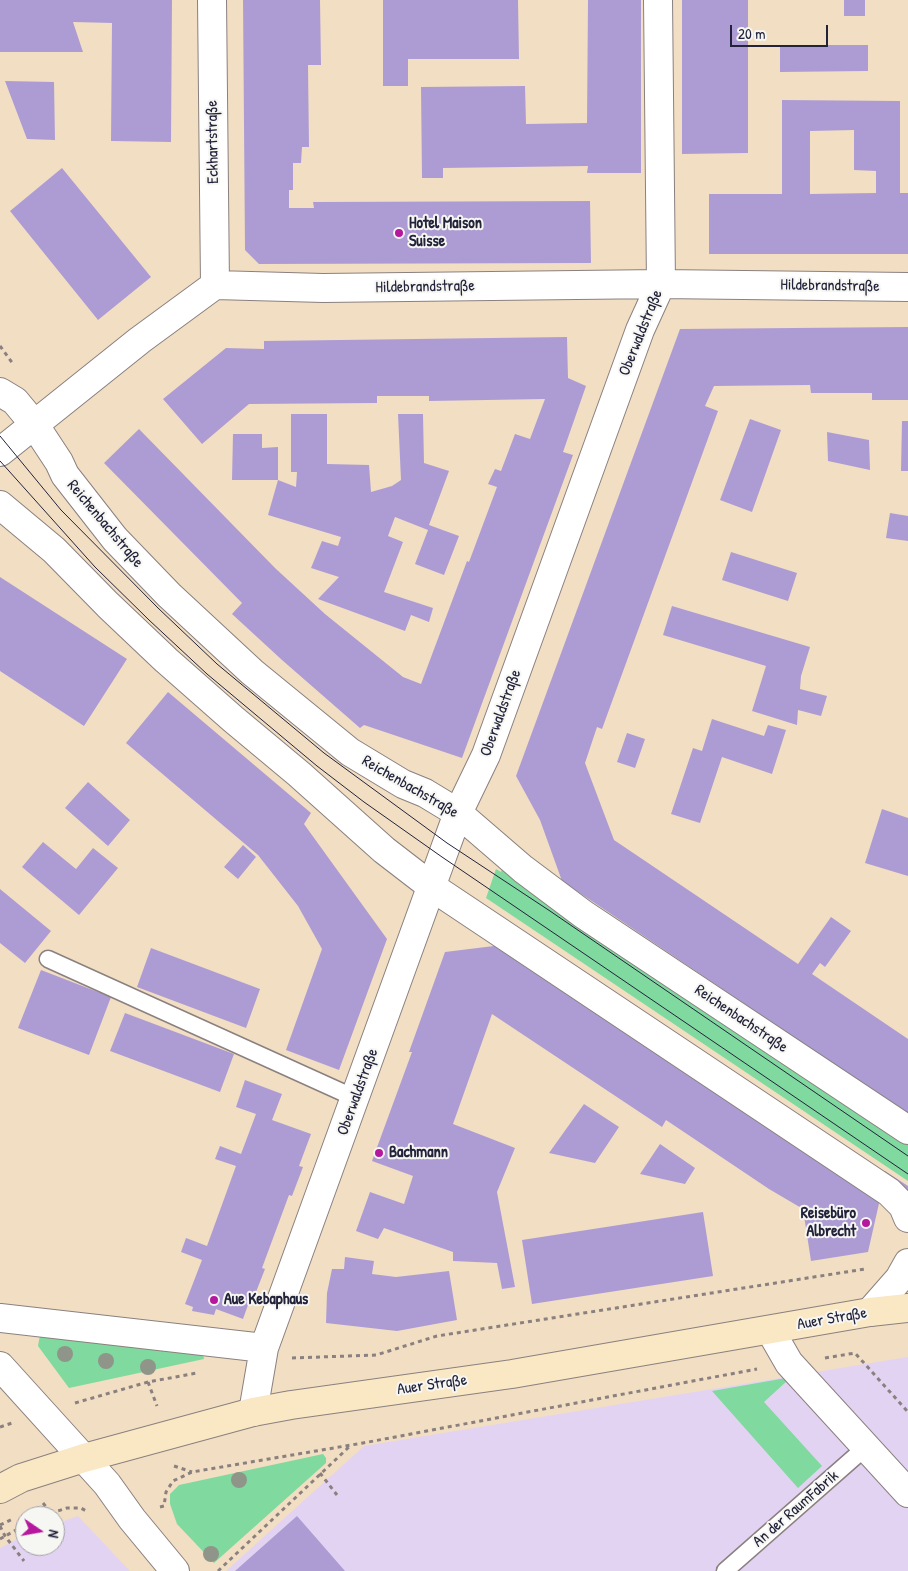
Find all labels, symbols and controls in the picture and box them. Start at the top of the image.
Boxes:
scale bar [733,15,830,47]
text: 20 m [738,23,765,44]
street label: Eckhartstraße [203,100,223,184]
place label: Hotel Maison Suisse [409,214,482,252]
marker: Hotel Maison Suisse [393,227,405,239]
street label: Hildebrandstraße [780,276,880,296]
street label: Hildebrandstraße [375,277,475,297]
street label: Oberwaldstraße [615,287,667,379]
street label: Reichenbachstraße [63,476,147,572]
street label: Oberwaldstraße [476,667,526,759]
street label: Reichenbachstraße [358,752,462,822]
street label: Reichenbachstraße [691,981,791,1057]
street label: Oberwaldstraße [333,1046,383,1138]
place label: Bachmann [389,1143,448,1163]
marker: Bachmann [373,1147,385,1159]
place label: Reisebüro Albrecht [801,1204,856,1242]
marker: Reisebüro Albrecht [860,1217,872,1229]
place label: Aue Kebaphaus [224,1290,308,1310]
marker: Aue Kebaphaus [208,1294,220,1306]
street label: Auer Straße [796,1303,868,1335]
street label: Auer Straße [396,1371,468,1399]
street label: An der RaumFabrik [749,1467,843,1551]
north arrow [15,1506,65,1556]
text: N [44,1528,64,1540]

